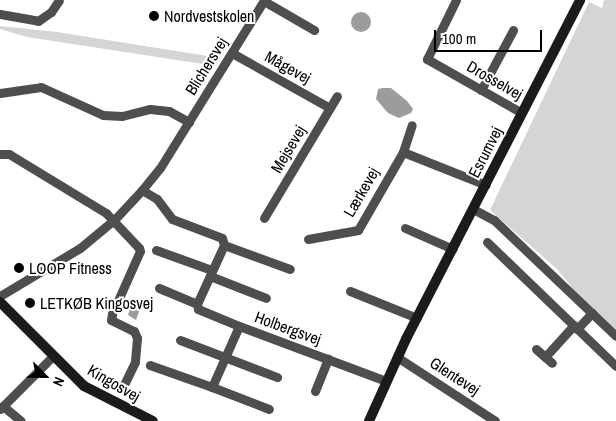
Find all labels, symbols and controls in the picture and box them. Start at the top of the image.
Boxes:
place label: Nordvestskolen [164,6,254,26]
marker: Nordvestskolen [148,10,160,22]
scale bar [436,20,544,52]
text: 100 m [442,28,476,49]
street label: Blichersvej [181,34,231,98]
street label: Mågevej [262,47,314,87]
street label: Drosselvej [464,56,526,104]
street label: Mejsevej [266,122,310,176]
street label: Esrumvej [464,123,506,181]
street label: Lærkevej [339,164,383,220]
place label: LOOP Fitness [29,258,112,278]
marker: LOOP Fitness [13,262,25,274]
place label: LETKØB Kingosvej [40,293,153,313]
marker: LETKØB Kingosvej [24,297,36,309]
street label: Holbergsvej [252,307,324,349]
north arrow [20,351,70,401]
street label: Glentevej [427,353,483,399]
street label: Kingosvej [84,360,144,406]
text: N [49,375,69,389]

